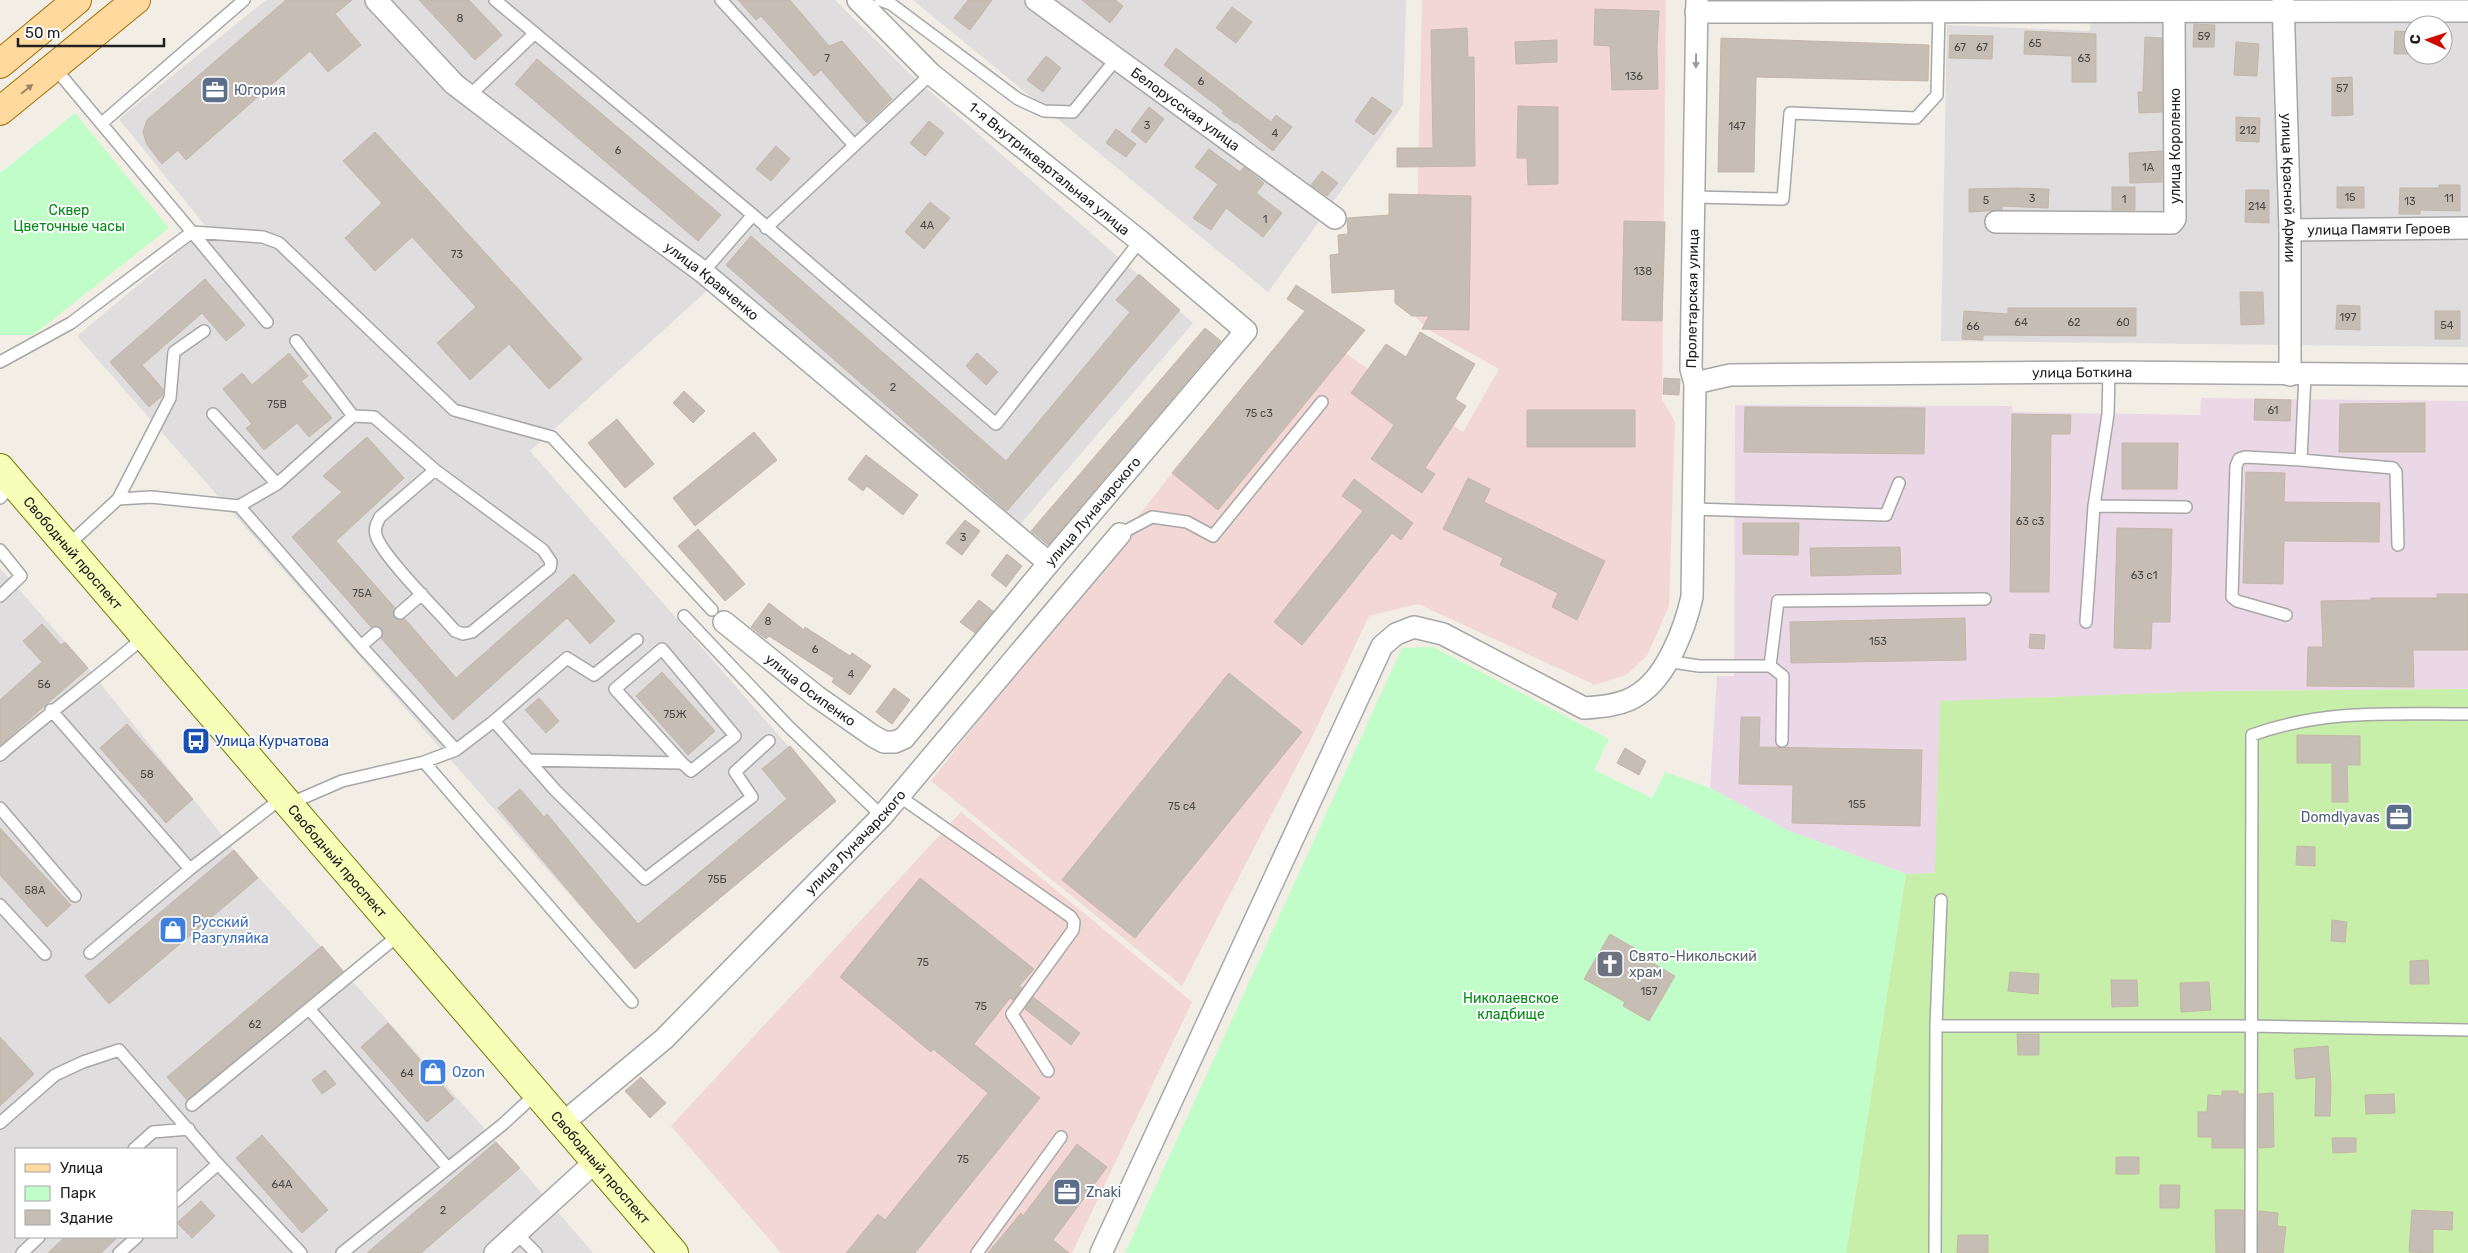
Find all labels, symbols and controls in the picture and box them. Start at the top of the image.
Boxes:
house number: 8 [457,12,464,25]
scale bar [18,15,164,47]
north arrow [2403,15,2453,65]
text: 50 m [25,24,60,42]
house number: 59 [2197,30,2211,43]
text: С [2407,34,2424,45]
house number: 65 [2028,37,2042,50]
house number: 67 [1954,41,1966,54]
house number: 67 [1976,41,1988,54]
house number: 7 [824,52,830,65]
house number: 63 [2077,52,2091,65]
one-way arrow [1692,53,1700,69]
street label: Белорусская улица [1128,64,1243,154]
house number: 136 [1625,70,1643,83]
office icon: Югория [200,75,230,105]
house number: 6 [1198,75,1205,88]
place label: Югория [234,82,286,99]
house number: 57 [2336,82,2348,95]
one-way arrow [20,84,33,95]
street label: улица Короленко [2167,88,2184,204]
street label: 1-я Внутриквартальная улица [965,99,1133,239]
street label: улица Красной Армии [2278,113,2299,263]
house number: 3 [1144,119,1151,132]
house number: 147 [1729,120,1746,133]
house number: 212 [2239,124,2257,137]
house number: 4 [1272,127,1279,140]
house number: 6 [615,144,622,157]
house number: 1А [2142,161,2155,174]
house number: 15 [2344,191,2356,204]
house number: 3 [2029,192,2036,205]
house number: 11 [2444,192,2454,205]
house number: 1 [2122,193,2126,206]
house number: 5 [1983,194,1990,207]
house number: 13 [2404,195,2416,208]
house number: 214 [2248,200,2266,213]
park label: Сквер Цветочные часы [13,202,125,235]
house number: 1 [1263,213,1267,226]
house number: 4А [920,219,935,232]
street label: улица Памяти Героев [2307,220,2451,238]
street label: Пролетарская улица [1683,229,1702,369]
street label: улица Кравченко [661,238,762,324]
house number: 73 [451,248,464,261]
house number: 138 [1634,265,1652,278]
house number: 197 [2340,311,2357,324]
house number: 64 [2014,316,2028,329]
house number: 62 [2067,316,2081,329]
house number: 60 [2116,316,2130,329]
house number: 54 [2440,319,2454,332]
house number: 66 [1966,320,1980,333]
street label: улица Боткина [2032,363,2132,381]
house number: 2 [890,381,896,394]
house number: 75В [267,398,287,411]
house number: 61 [2267,404,2279,417]
house number: 75 с3 [1245,407,1273,420]
street label: улица Луначарского [1042,453,1144,570]
street label: Свободный проспект [20,493,126,613]
house number: 63 с3 [2016,515,2045,528]
house number: 3 [960,531,967,544]
house number: 63 с1 [2131,569,2157,582]
house number: 75А [352,587,372,600]
house number: 8 [765,615,772,628]
house number: 153 [1869,635,1887,648]
house number: 6 [812,643,819,656]
street label: улица Осипенко [762,650,859,730]
house number: 4 [848,668,855,681]
house number: 56 [37,678,51,691]
house number: 75Ж [663,708,687,721]
bus stop icon: Улица Курчатова [181,726,211,756]
place label: Улица Курчатова [215,733,329,750]
house number: 58 [140,768,154,781]
street label: улица Луначарского [802,786,909,898]
house number: 155 [1848,798,1866,811]
house number: 75 с4 [1168,800,1196,813]
street label: Свободный проспект [284,801,391,921]
office icon: Domdlyavas [2384,802,2414,832]
place label: Domdlyavas [2301,809,2380,826]
house number: 75Б [707,873,727,886]
house number: 58А [25,884,46,897]
place label: Русский Разгуляйка [192,914,269,947]
shop icon: Русский Разгуляйка [158,915,188,945]
place label: Свято-Никольский храм [1629,948,1757,981]
church icon: Свято-Никольский храм [1595,949,1625,979]
house number: 75 [917,956,930,969]
house number: 157 [1641,985,1658,998]
park label: Николаевское кладбище [1463,990,1559,1023]
house number: 75 [975,1000,988,1013]
house number: 62 [248,1018,262,1031]
shop icon: Ozon [418,1057,448,1087]
place label: Ozon [452,1064,485,1081]
house number: 64 [400,1067,414,1080]
street label: Свободный проспект [547,1108,654,1228]
legend [15,1148,178,1238]
house number: 75 [957,1153,970,1166]
text: Улица [60,1159,103,1177]
office icon: Znaki [1052,1177,1082,1207]
house number: 64А [272,1178,293,1191]
text: Парк [60,1184,96,1202]
place label: Znaki [1086,1184,1121,1201]
house number: 2 [440,1204,446,1217]
text: Здание [60,1209,113,1227]

